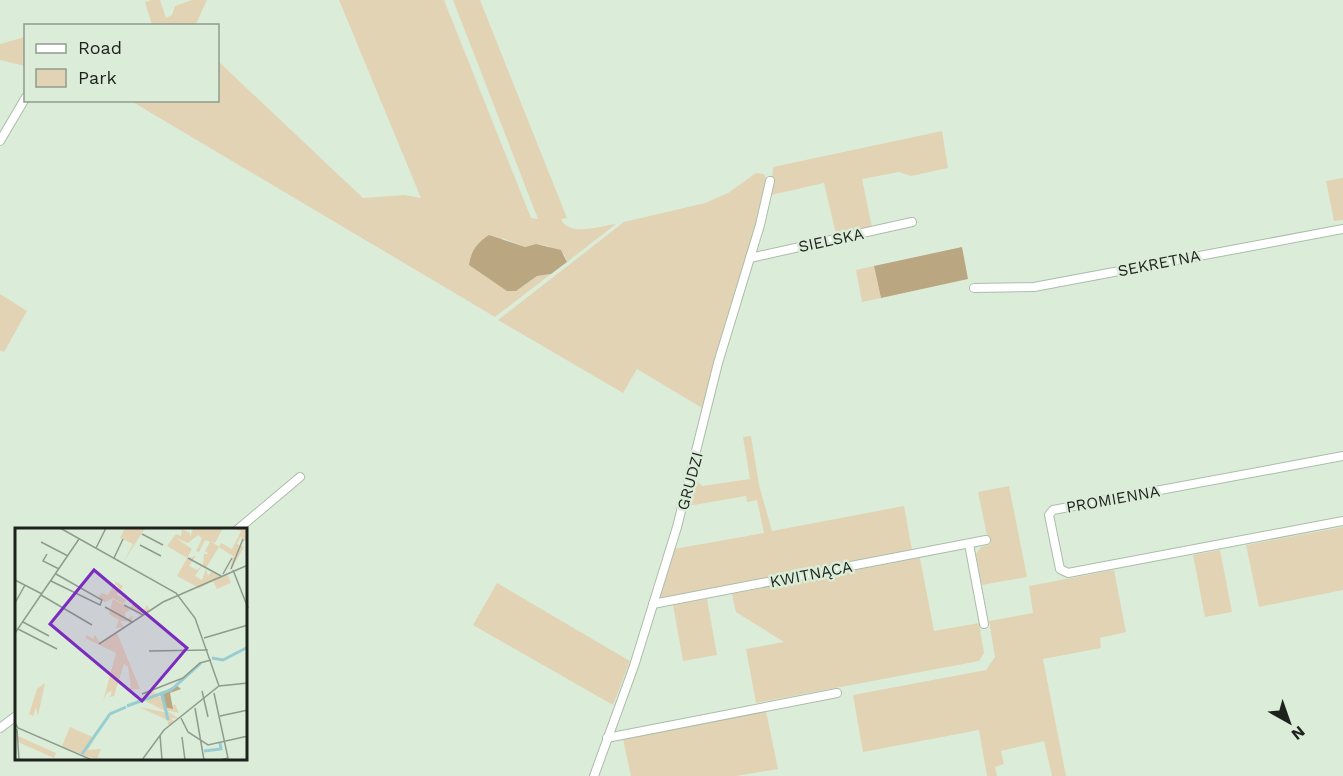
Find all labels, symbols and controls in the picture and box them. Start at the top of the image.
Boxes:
legend [24,24,219,102]
text: Road [78,37,122,58]
text: Park [78,67,117,88]
street label: SIELSKA [797,224,866,256]
street label: SEKRETNA [1116,246,1202,280]
street label: GRUDZI [673,450,707,512]
street label: PROMIENNA [1065,481,1162,517]
inset map [15,528,248,761]
street label: KWITNĄCA [768,557,854,591]
north arrow [1259,692,1319,752]
text: N [1288,722,1309,744]

